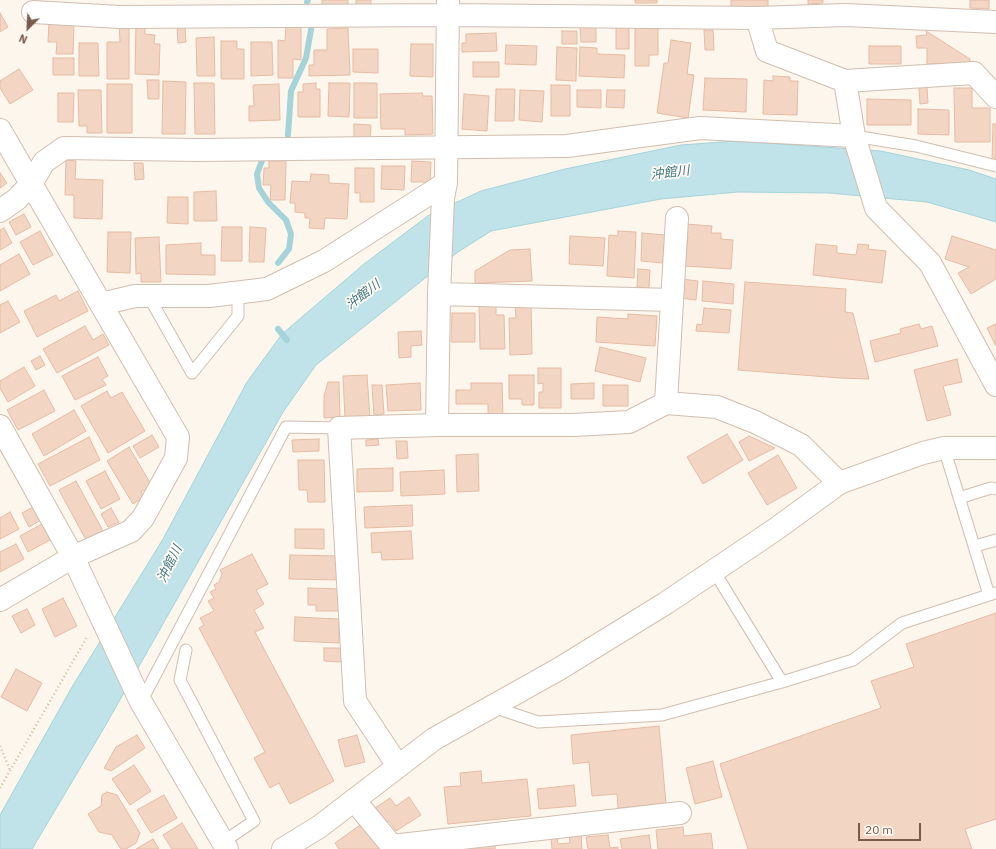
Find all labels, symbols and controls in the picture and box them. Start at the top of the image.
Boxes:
north arrow [8,8,48,48]
text: N [17,31,30,47]
water label: 沖館川 [650,163,690,183]
water label: 沖館川 [343,277,383,313]
water label: 沖館川 [154,543,186,585]
scale bar [860,815,923,841]
text: 20 m [865,822,893,837]

